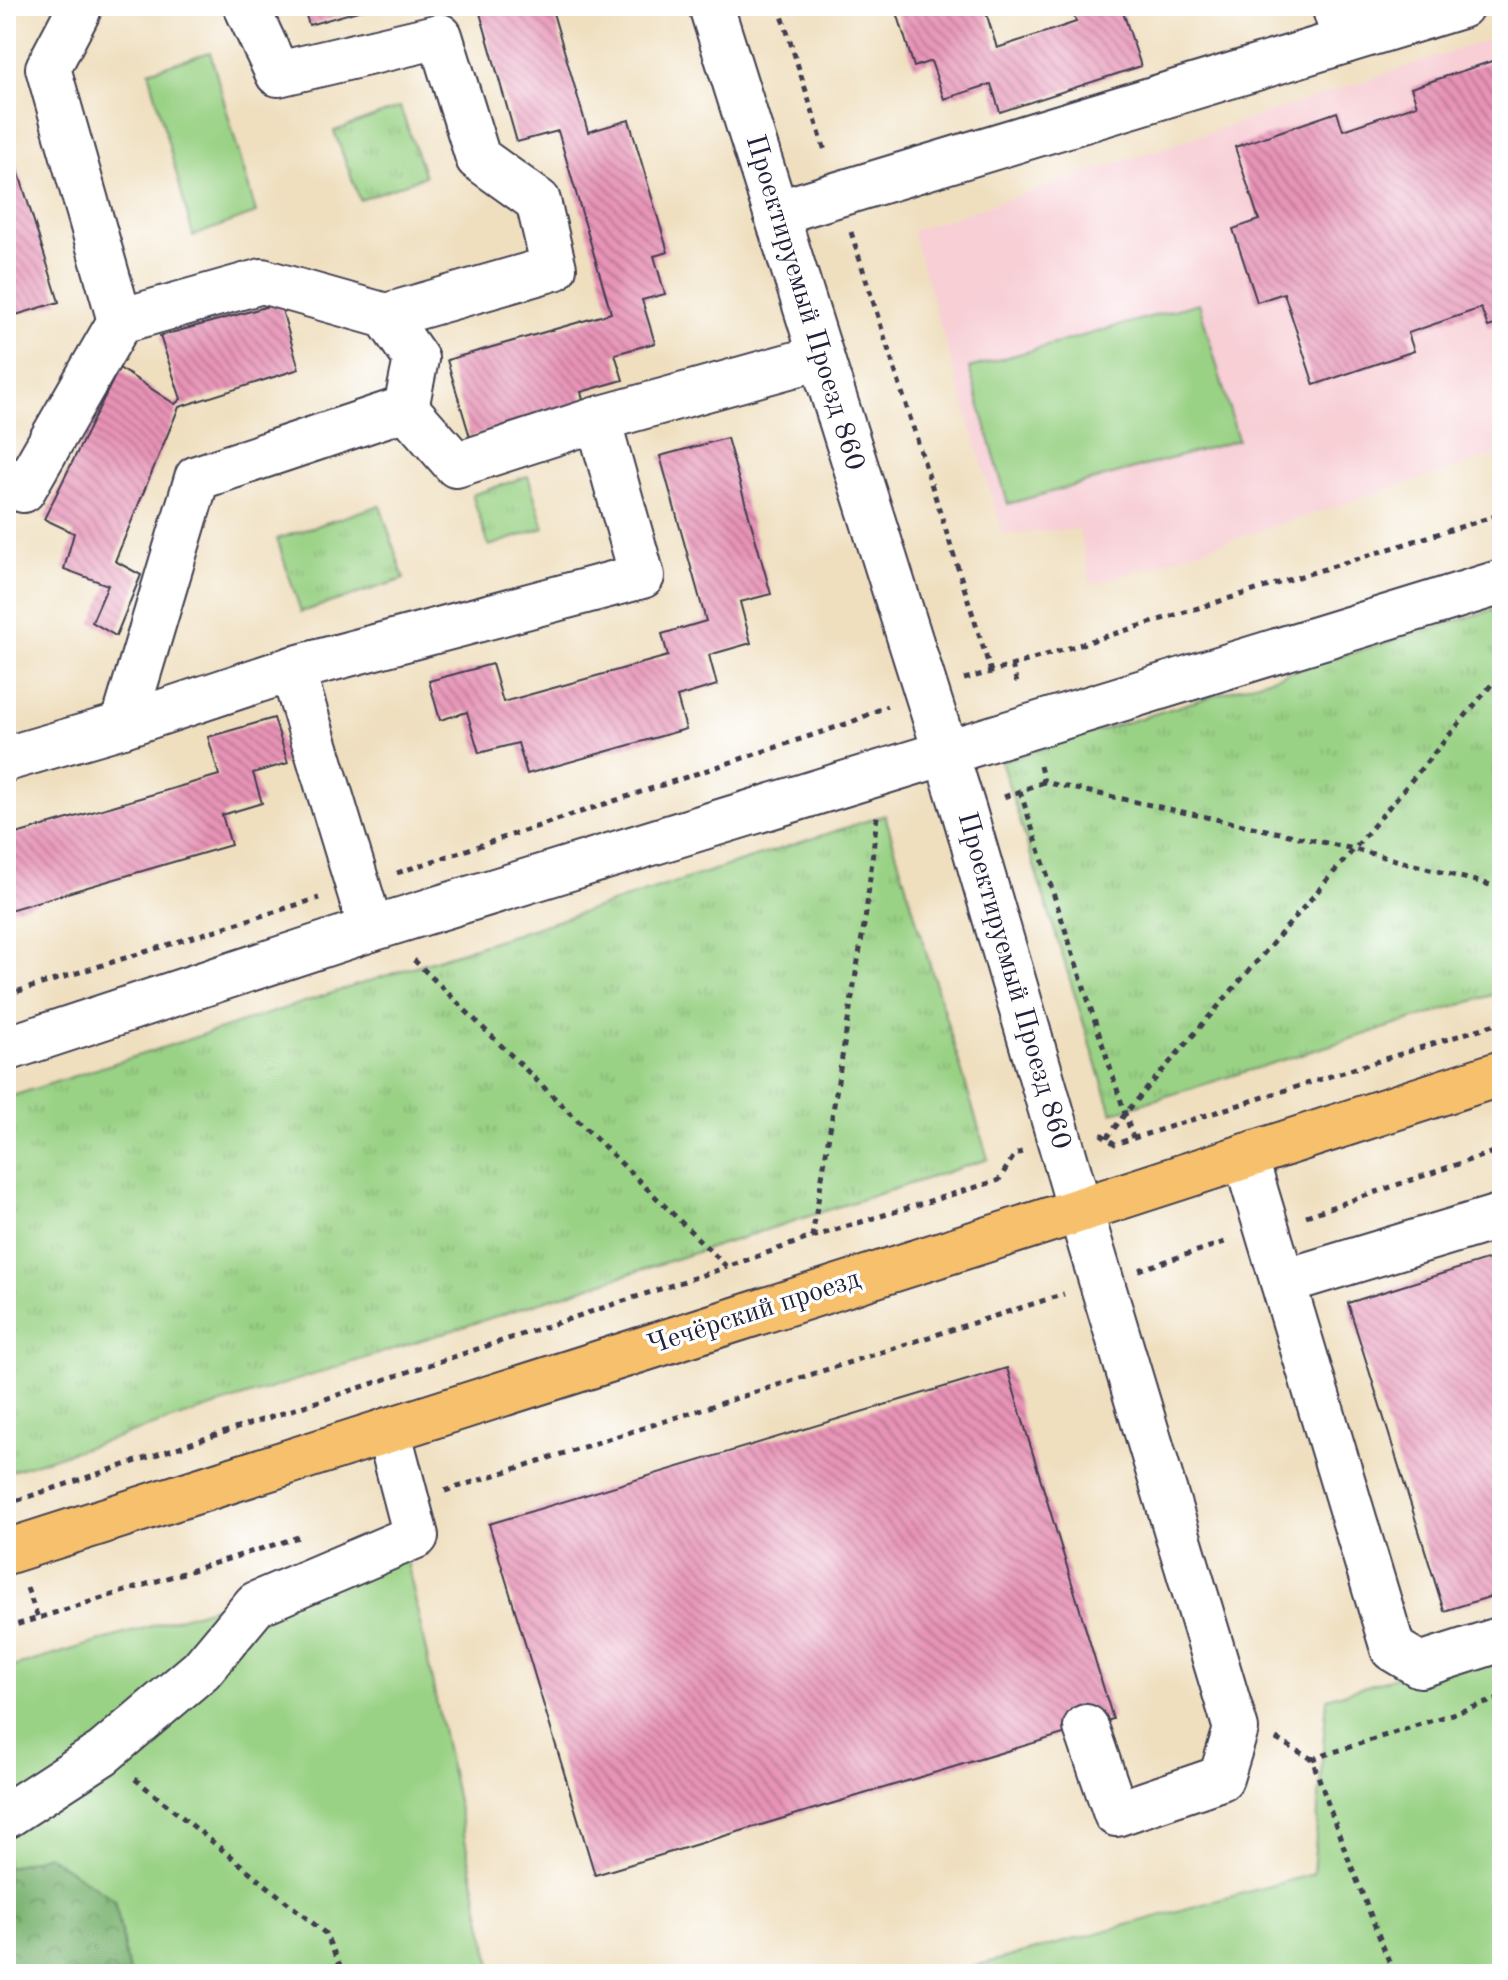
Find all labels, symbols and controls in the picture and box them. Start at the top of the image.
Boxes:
street label: Проектируемый Проезд 860 [740,132,868,474]
street label: Проектируемый Проезд 860 [951,809,1075,1153]
street label: Чечёрский проезд [644,1265,864,1361]

